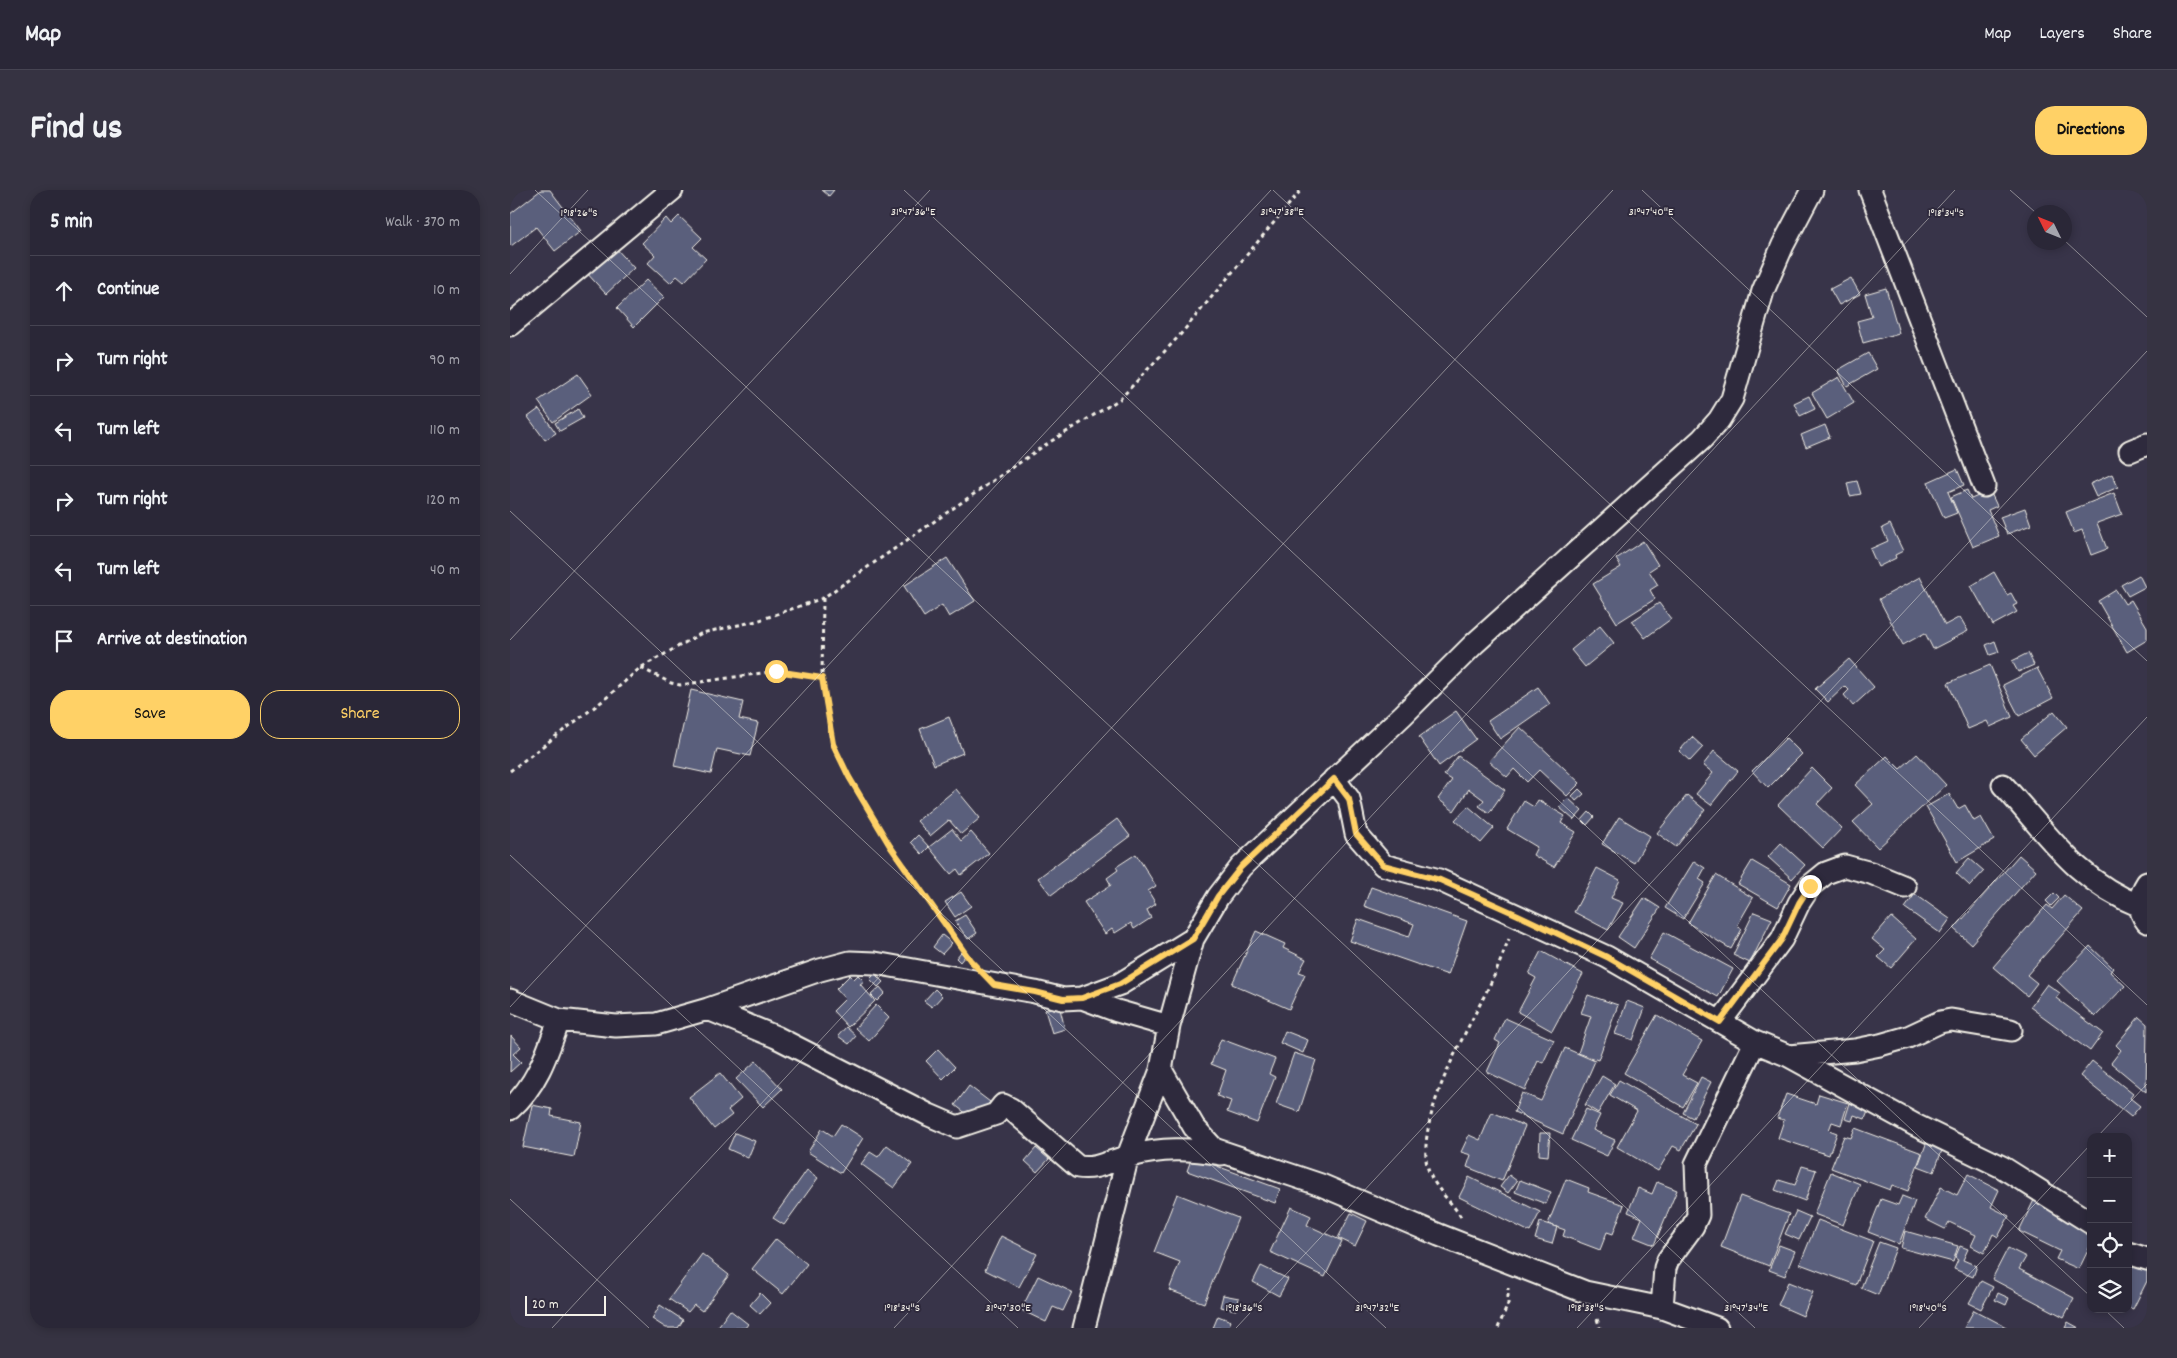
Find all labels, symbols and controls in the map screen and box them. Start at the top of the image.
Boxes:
text: Map [25,18,61,52]
text: Map [1984,22,2011,47]
text: Layers [2039,22,2085,47]
text: Share [2113,22,2152,47]
text: Find us [30,105,122,155]
button: Directions [2035,106,2147,155]
text: 31°47'36"E [891,204,936,221]
text: 31°47'38"E [1260,204,1304,221]
text: 31°47'40"E [1629,204,1674,221]
text: 1°18'26"S [561,205,597,222]
text: 1°18'34"S [1928,205,1964,222]
north arrow [2027,205,2072,250]
text: 5 min [50,208,93,238]
text: Walk · 370 m [385,211,460,234]
icon: ahead [50,277,78,305]
text: Continue [97,277,159,304]
text: 10 m [433,279,460,302]
icon: right [50,347,78,375]
text: Turn right [97,347,168,374]
text: 90 m [429,349,460,372]
icon: left [50,417,78,445]
text: Turn left [97,417,160,444]
text: 110 m [430,419,460,442]
icon: right [50,487,78,515]
text: Turn right [97,487,168,514]
text: 120 m [426,489,460,512]
icon: left [50,557,78,585]
text: Turn left [97,557,160,584]
text: 40 m [430,559,460,582]
icon: arrive [50,627,78,655]
text: Arrive at destination [97,627,247,654]
route start [765,660,788,683]
button: Save [50,690,250,739]
button: Share [260,690,460,739]
route end [1799,875,1822,898]
map controls [2087,1133,2132,1313]
button: + [2087,1133,2132,1178]
button: − [2087,1178,2132,1223]
button: locate [2087,1223,2132,1268]
button: layers [2087,1268,2132,1313]
scale bar [525,1293,606,1316]
text: 20 m [532,1295,559,1315]
text: 1°18'34"S [884,1300,920,1317]
text: 31°47'30"E [985,1300,1031,1317]
text: 1°18'36"S [1225,1300,1263,1317]
text: 31°47'32"E [1355,1300,1400,1317]
text: 1°18'38"S [1568,1300,1604,1317]
text: 31°47'34"E [1724,1300,1768,1317]
text: 1°18'40"S [1909,1300,1947,1317]

